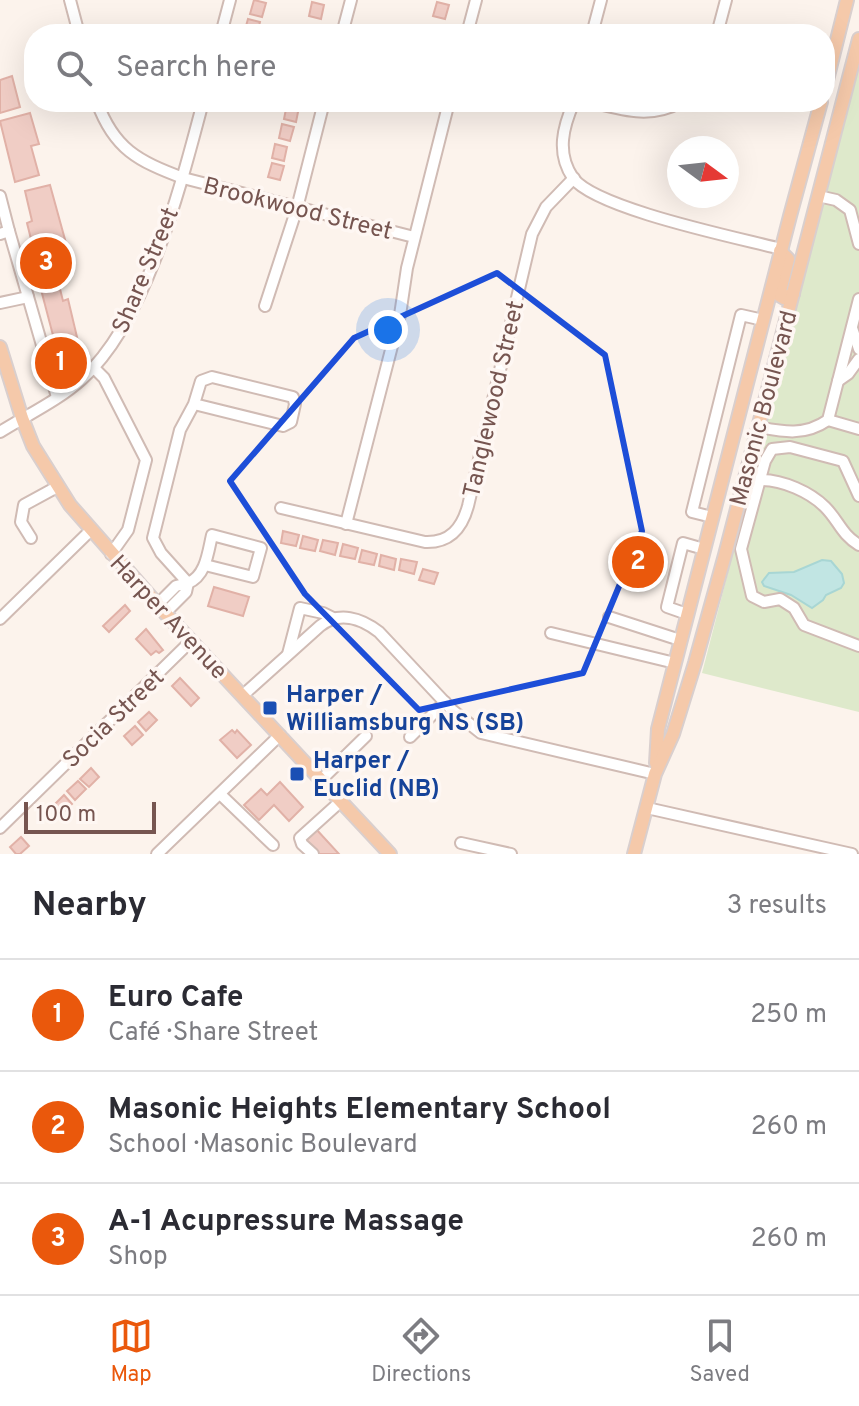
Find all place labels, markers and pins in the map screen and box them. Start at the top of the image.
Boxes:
pin: 3 [20,233,72,293]
pin: 1 [35,333,87,393]
pin: 2 [612,532,664,592]
place label: Harper / Williamsburg NS (SB) [286,681,524,739]
marker: Harper / Williamsburg NS (SB) [261,699,279,717]
place label: Harper / Euclid (NB) [313,747,440,805]
marker: Harper / Euclid (NB) [288,765,306,783]

